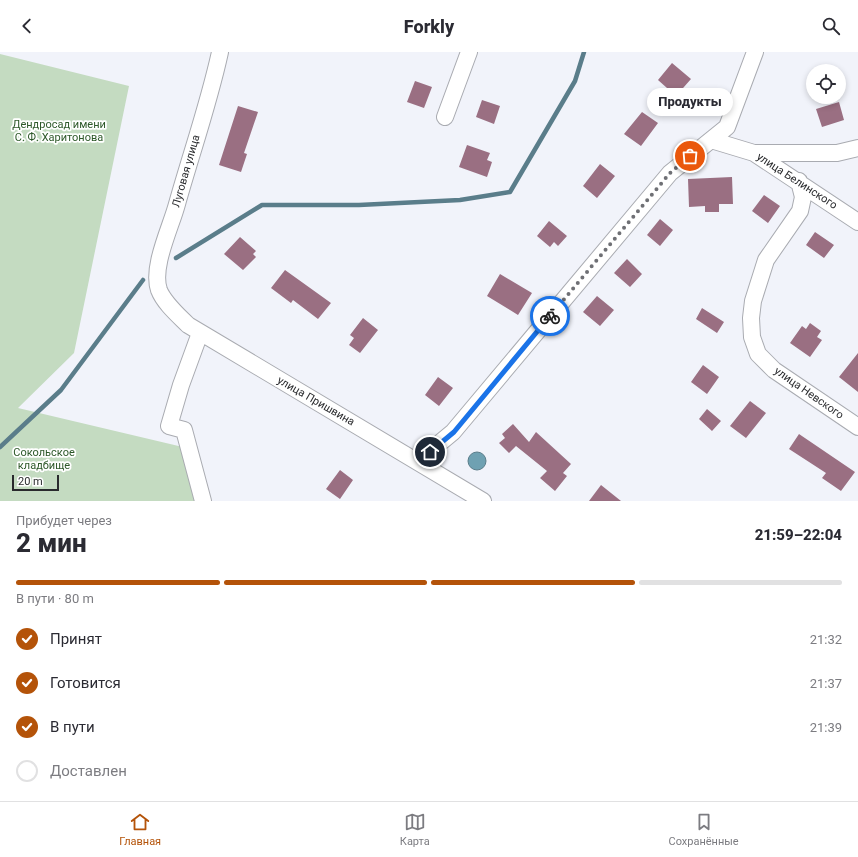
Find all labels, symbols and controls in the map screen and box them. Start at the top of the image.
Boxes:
icon: back [16,15,38,37]
icon: search [820,15,842,37]
text: Forkly [404,16,454,37]
map controls [806,64,846,104]
button: locate [806,64,846,104]
callout: Продукты [647,88,733,116]
text: Продукты [658,94,722,109]
park label: Дендросад имени С. Ф. Харитонова [12,118,106,144]
street label: Луговая улица [169,133,203,209]
pin [673,139,707,173]
icon: bag [679,145,701,167]
street label: улица Белинского [754,150,840,212]
courier [530,296,570,336]
icon: bike [539,305,561,327]
street label: улица Невского [772,364,846,422]
street label: улица Пришвина [275,374,357,428]
pin [413,435,447,469]
icon: home [419,441,441,463]
park label: Сокольское кладбище [13,446,75,472]
scale bar [12,473,59,492]
text: 20 m [18,475,43,488]
text: Прибудет через [16,513,112,528]
text: 21:59–22:04 [755,526,842,544]
text: 2 мин [16,528,87,558]
text: В пути · 80 m [16,591,94,606]
icon: check [16,628,38,650]
text: Принят [50,630,102,648]
text: 21:32 [810,632,842,647]
icon: check [16,672,38,694]
text: Готовится [50,674,121,692]
text: 21:37 [810,676,842,691]
icon: check [16,716,38,738]
text: В пути [50,718,95,736]
text: 21:39 [810,720,842,735]
text: Доставлен [50,762,127,780]
tab: Главная [119,811,161,848]
tab: Карта [400,811,430,848]
tab: Сохранённые [668,811,739,848]

